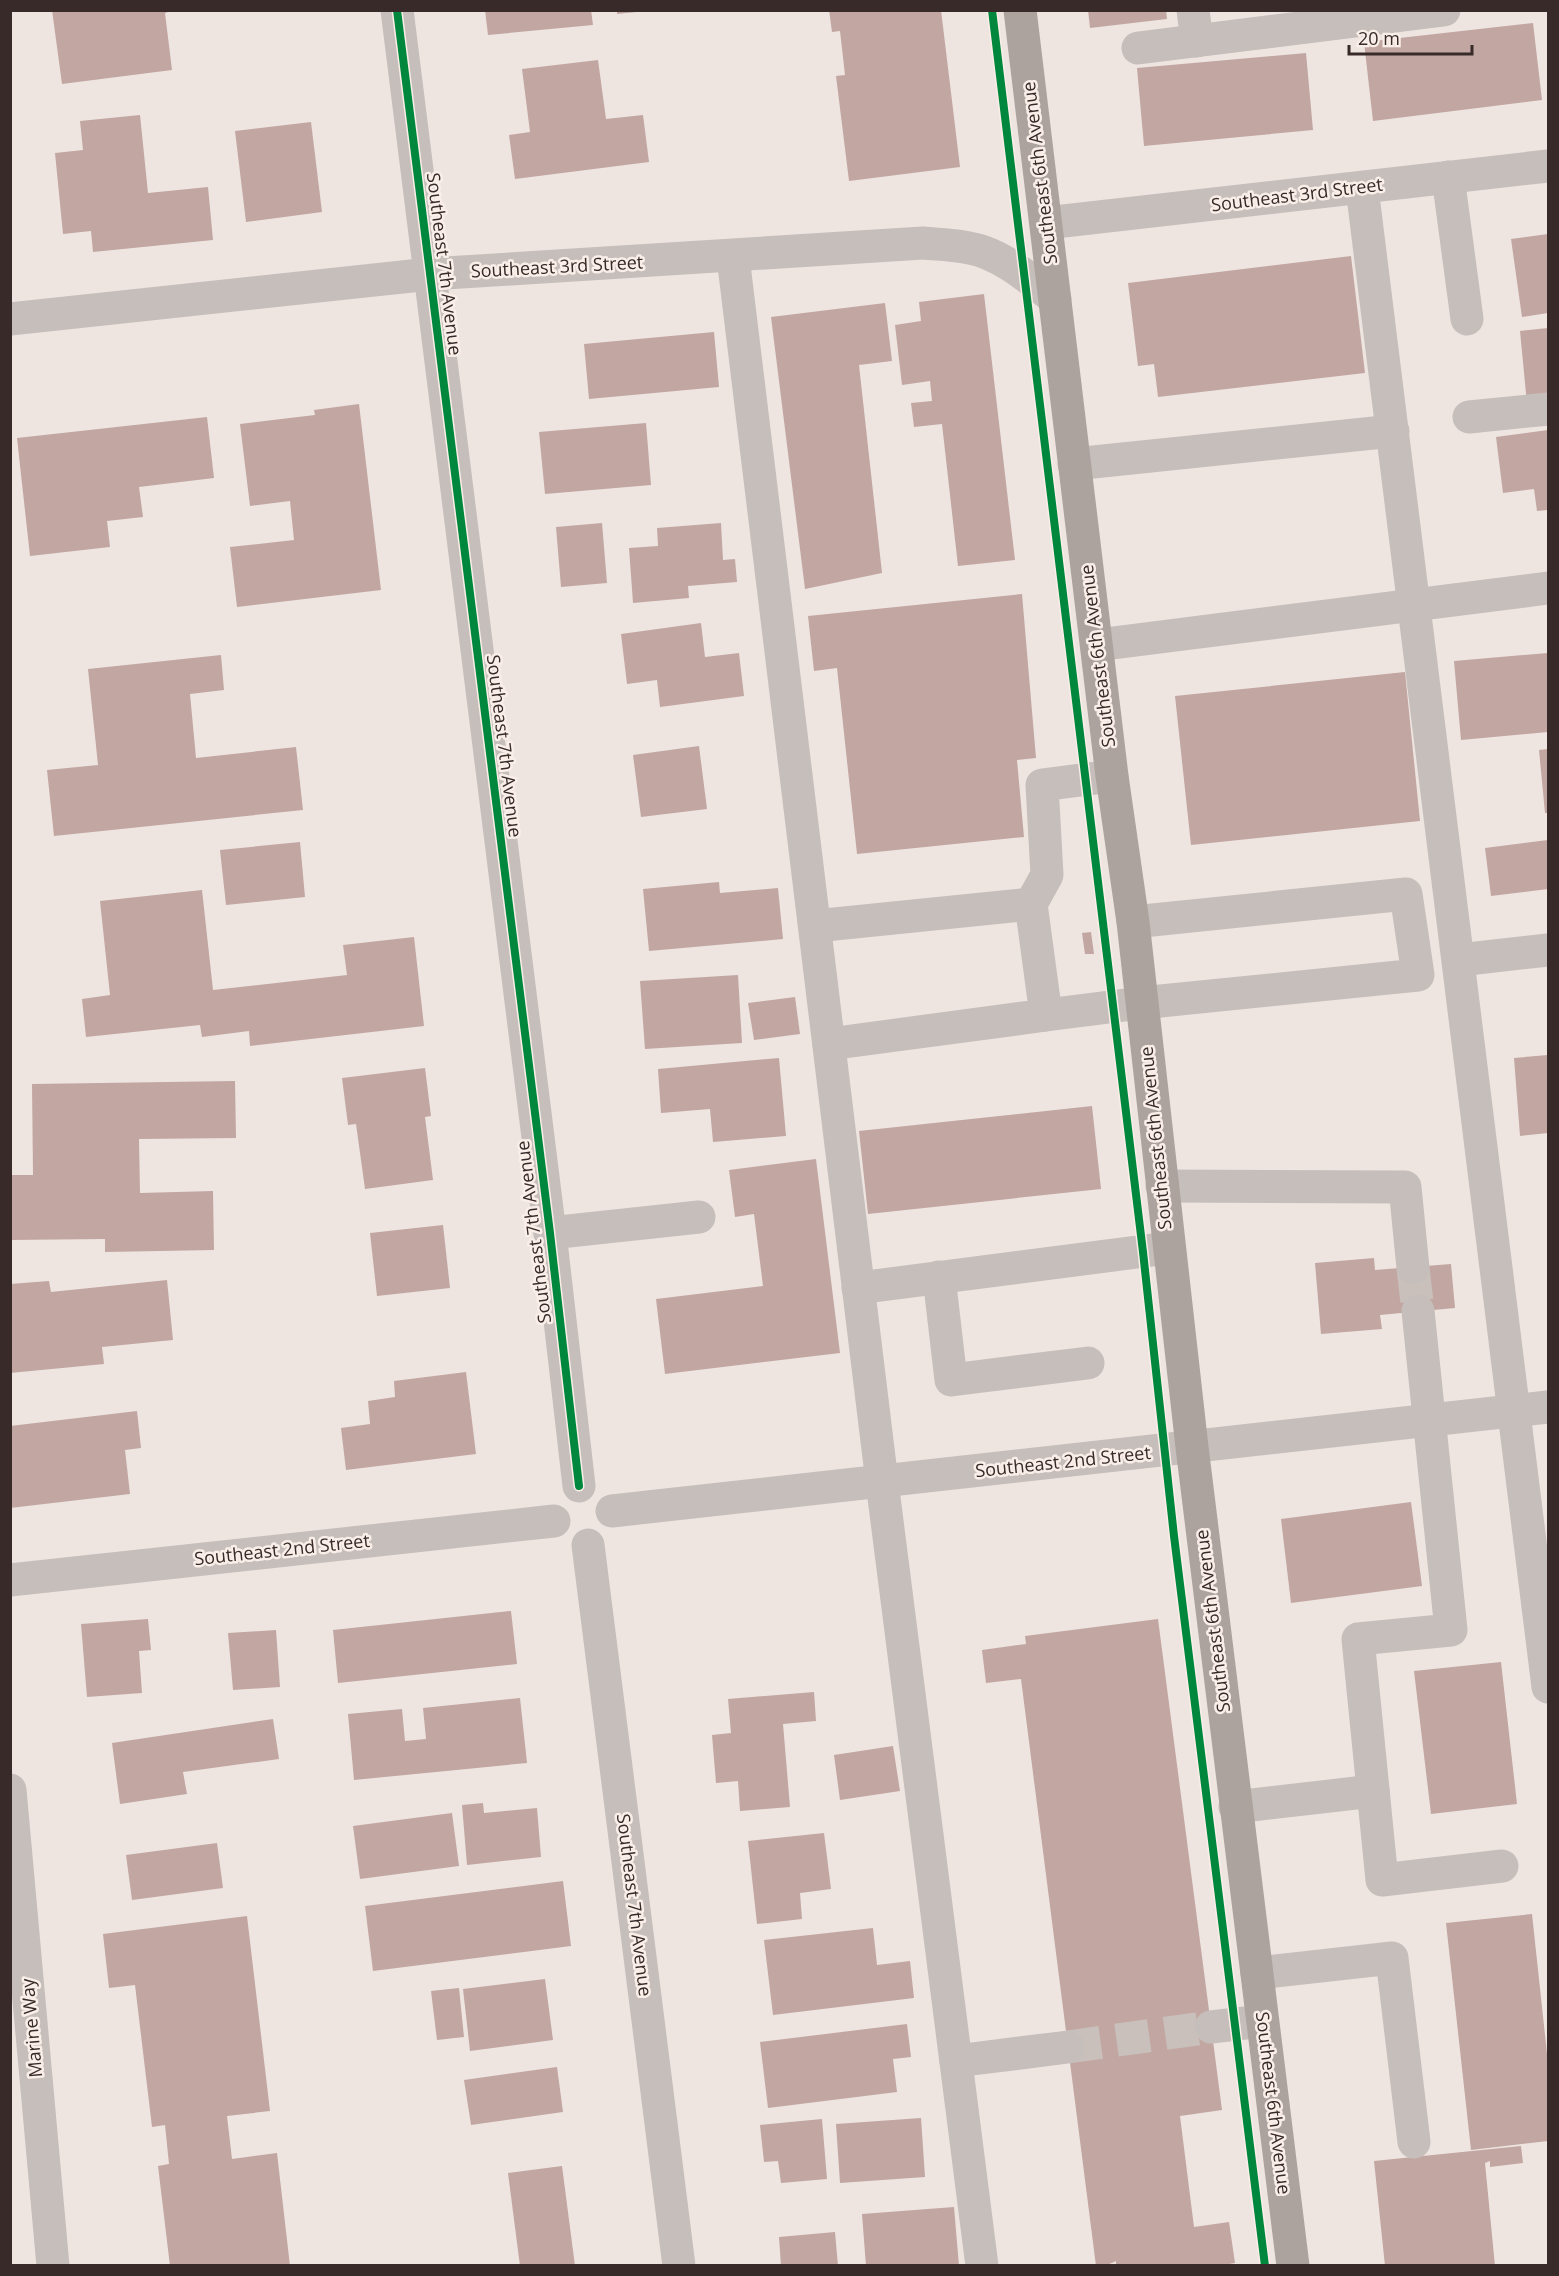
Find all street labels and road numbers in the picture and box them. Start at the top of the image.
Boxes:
street label: Southeast 6th Avenue [1016,80,1062,266]
street label: Southeast 7th Avenue [422,171,468,357]
street label: Southeast 3rd Street [1210,172,1384,216]
street label: Southeast 3rd Street [470,250,644,283]
street label: Southeast 6th Avenue [1074,563,1120,749]
street label: Southeast 7th Avenue [482,653,528,839]
street label: Southeast 6th Avenue [1133,1045,1177,1231]
street label: Southeast 7th Avenue [510,1139,556,1325]
street label: Southeast 2nd Street [974,1440,1152,1482]
street label: Southeast 2nd Street [193,1528,371,1570]
street label: Southeast 6th Avenue [1189,1528,1235,1714]
street label: Southeast 7th Avenue [612,1812,658,1998]
street label: Marine Way [15,1976,47,2079]
street label: Southeast 6th Avenue [1251,2010,1297,2196]

